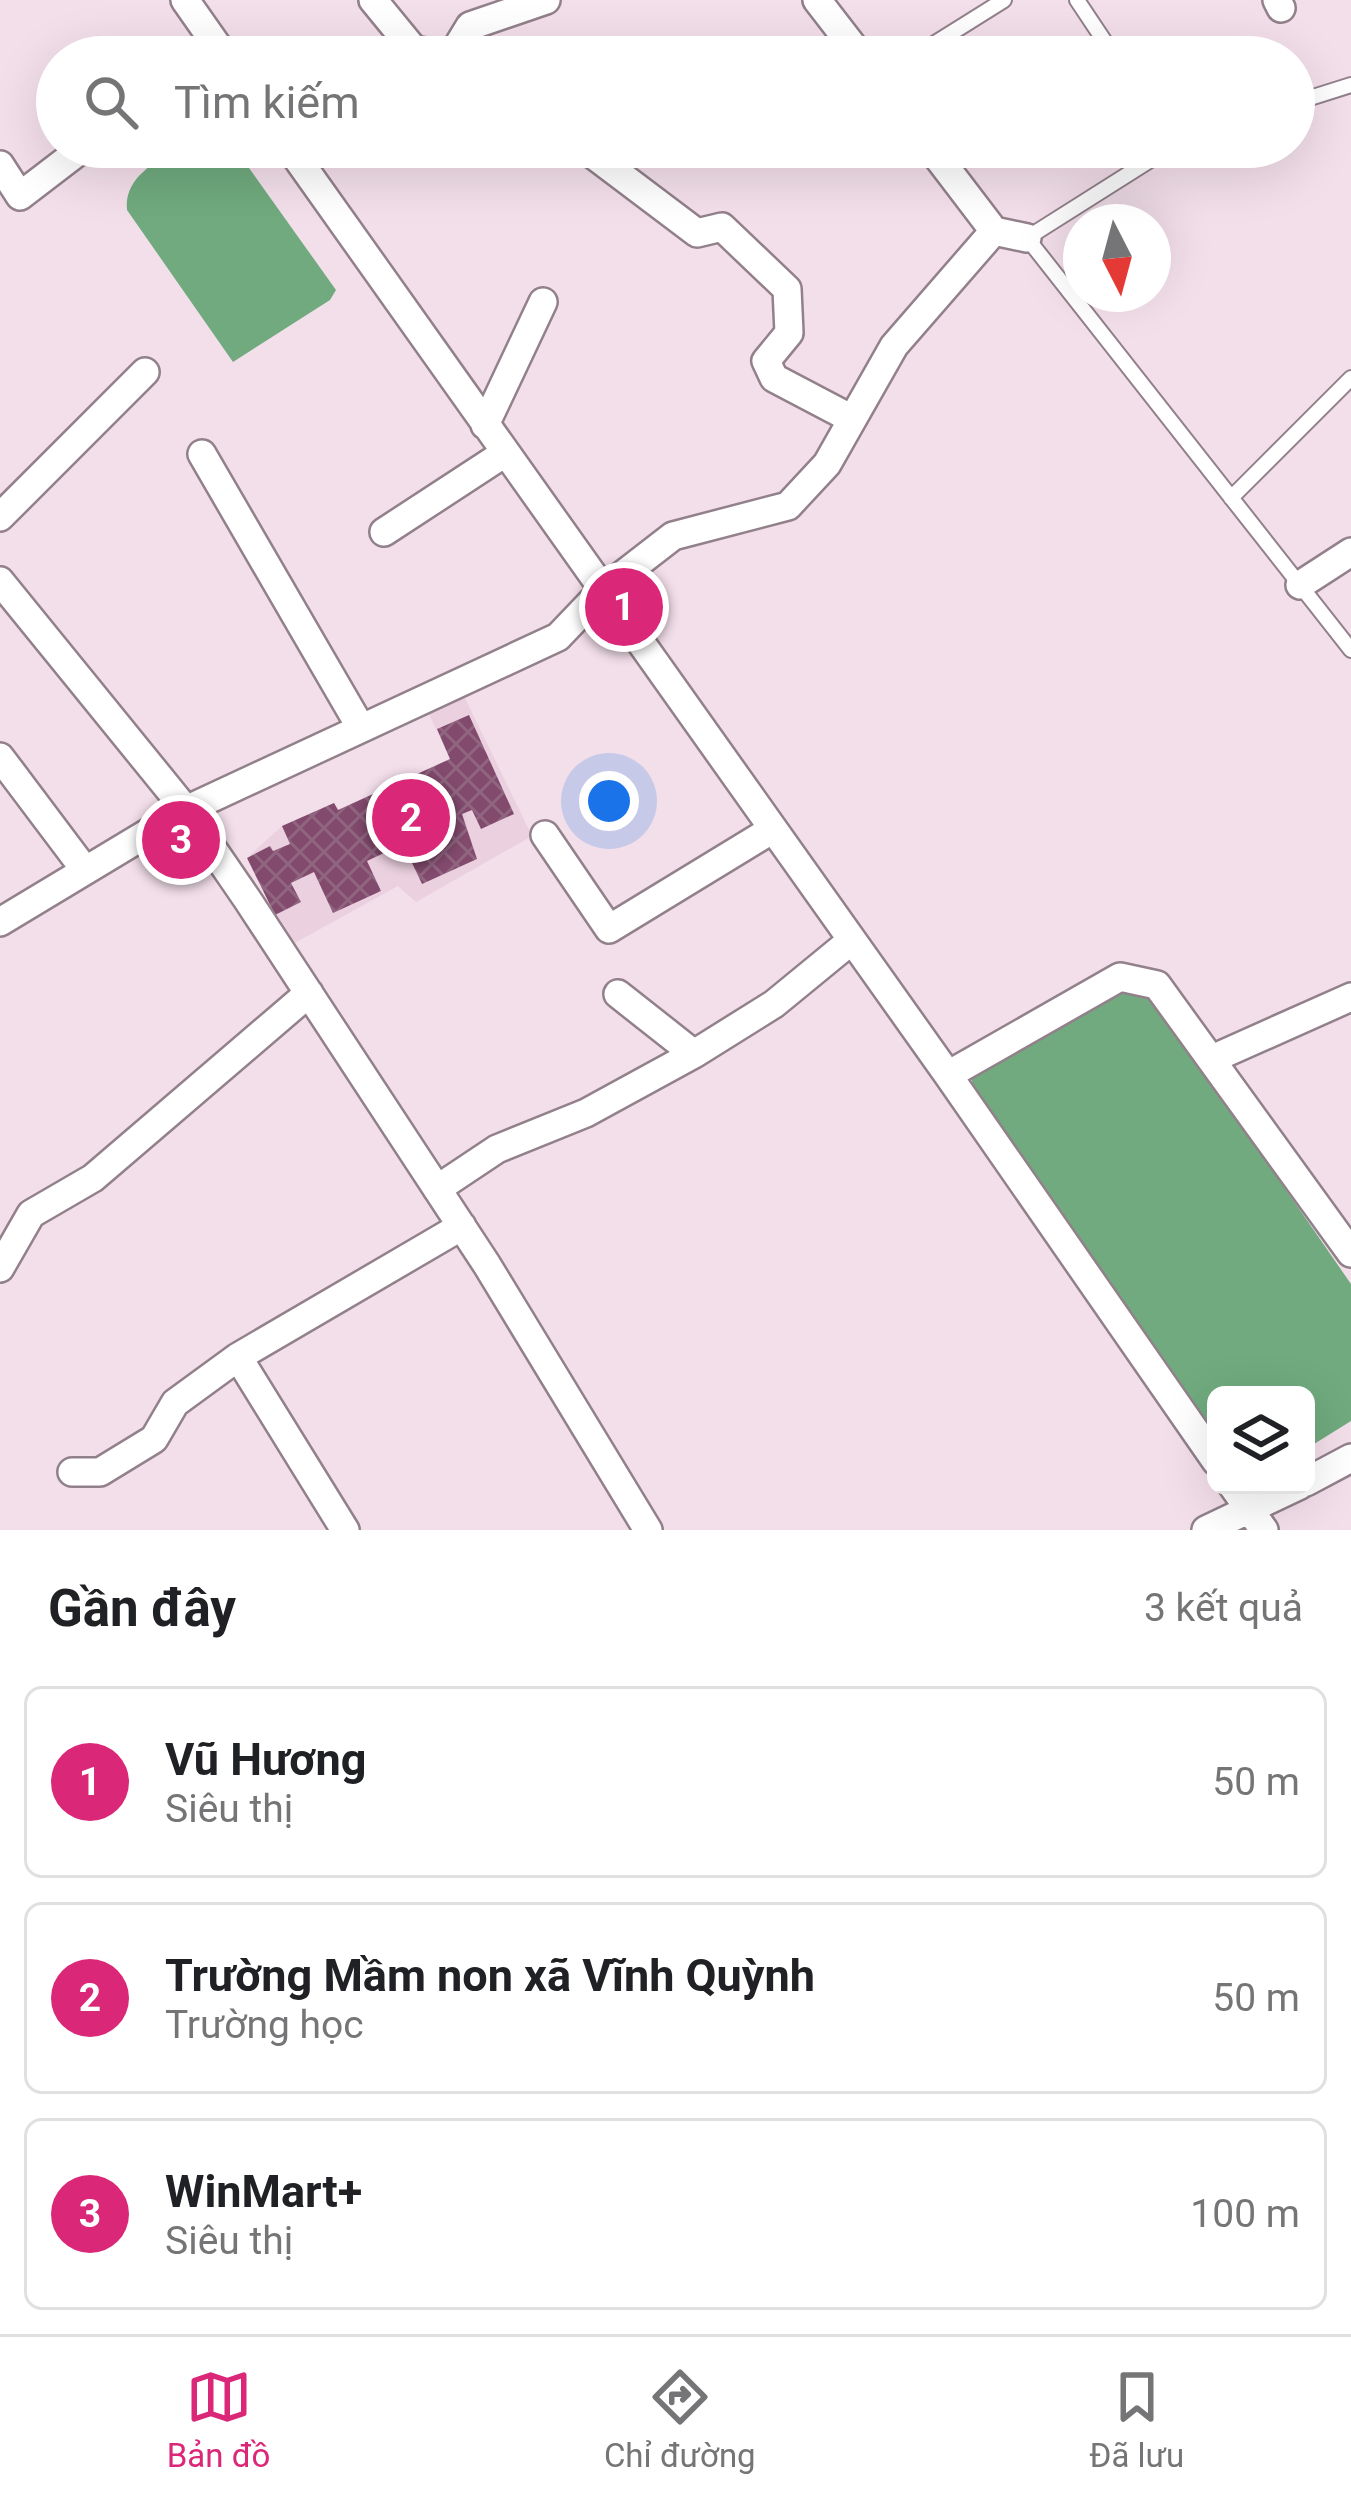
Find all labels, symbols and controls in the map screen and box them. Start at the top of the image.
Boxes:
search box [36,36,1315,168]
icon: search [78,69,144,135]
text: Tìm kiếm [174,76,360,129]
north arrow [1063,204,1171,312]
pin: 1 [585,562,663,652]
your location [579,771,639,831]
pin: 2 [372,773,450,863]
pin: 3 [142,795,220,885]
map controls [1207,1386,1315,1494]
button: layers [1207,1386,1315,1494]
text: Gần đây [48,1579,236,1638]
text: 3 kết quả [1144,1585,1303,1631]
text: Vũ Hương [165,1733,366,1786]
text: 1 [79,1759,101,1805]
text: 50 m [1212,1759,1300,1805]
text: Siêu thị [165,1786,293,1832]
text: Trường Mầm non xã Vĩnh Quỳnh [165,1949,815,2002]
text: 2 [79,1975,101,2021]
text: 50 m [1212,1975,1300,2021]
text: Trường học [165,2002,364,2048]
text: WinMart+ [165,2165,362,2218]
text: 3 [79,2191,101,2237]
text: 100 m [1190,2191,1300,2237]
text: Siêu thị [165,2218,293,2264]
tab: Bản đồ [167,2364,270,2475]
tab: Chỉ đường [604,2364,756,2475]
tab: Đã lưu [1089,2364,1184,2475]

